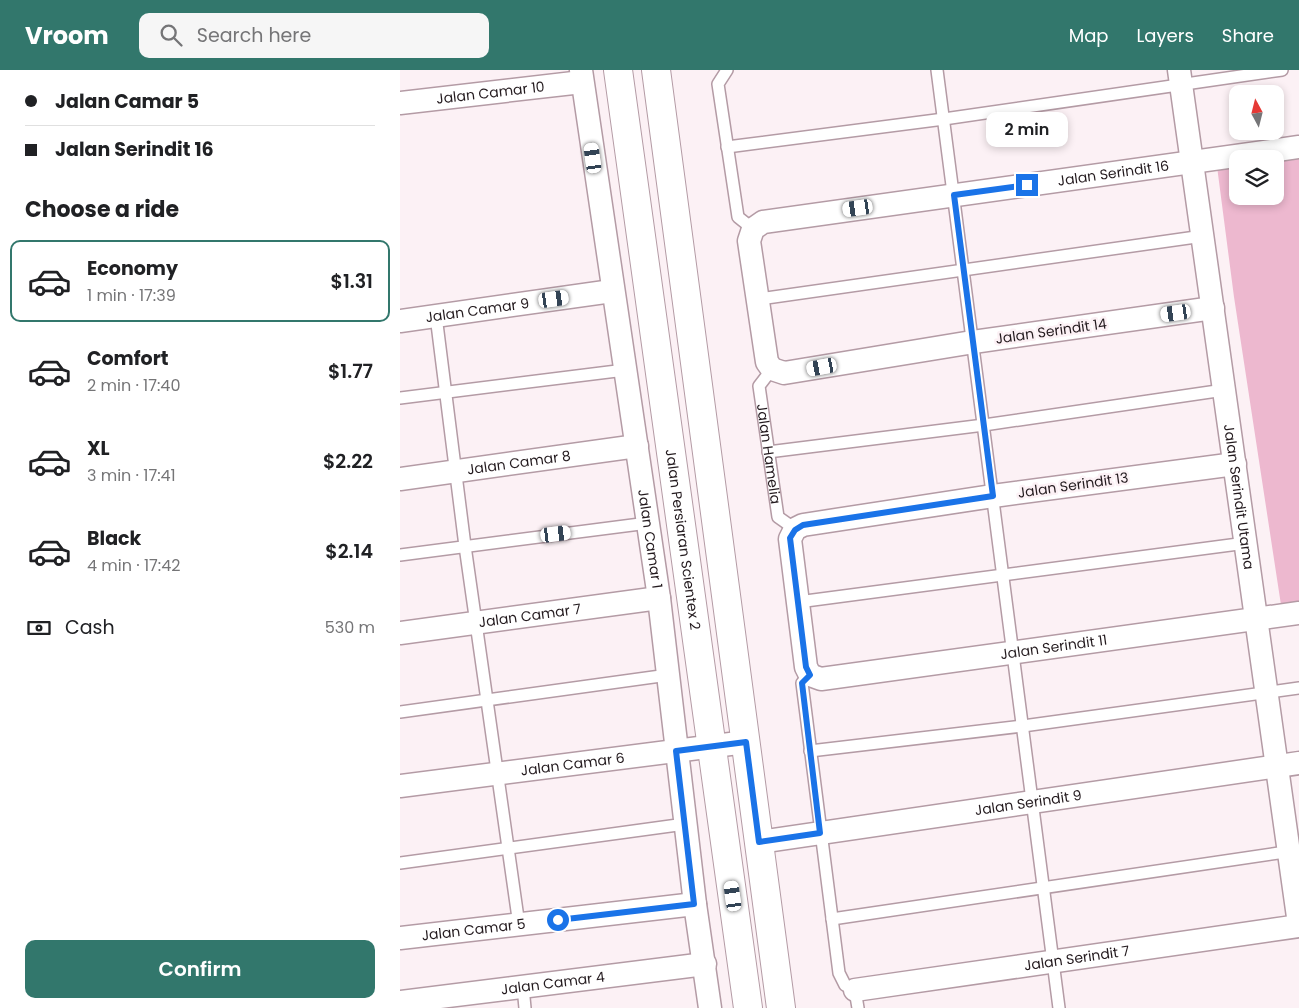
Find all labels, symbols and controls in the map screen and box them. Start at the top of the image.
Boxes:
search box [139,13,489,58]
text: Vroom [25,19,109,52]
icon: search [157,21,185,49]
text: Search here [197,22,311,49]
text: Map [1069,23,1109,48]
text: Layers [1137,23,1194,48]
text: Share [1222,23,1274,48]
street label: Jalan Camar 10 [435,76,546,109]
north arrow [1229,85,1284,140]
map controls [1229,85,1284,205]
text: Jalan Camar 5 [55,88,199,115]
callout: 2 min [986,112,1068,148]
text: 2 min [1005,118,1049,141]
text: Jalan Serindit 16 [55,136,214,163]
car [583,142,602,174]
button: layers [1229,150,1284,205]
street label: Jalan Serindit 16 [1056,155,1170,191]
route end [1016,174,1038,196]
text: Choose a ride [25,194,179,225]
car [842,198,873,218]
text: Economy [87,255,178,282]
icon: car [27,259,72,304]
text: $1.31 [330,268,373,295]
text: 1 min · 17:39 [87,284,176,307]
car [538,289,569,309]
street label: Jalan Camar 9 [424,293,530,327]
car [1160,303,1191,323]
street label: Jalan Serindit 14 [994,313,1108,349]
text: Comfort [87,345,169,372]
icon: car [27,349,72,394]
car [805,357,838,377]
text: $1.77 [328,358,373,385]
text: 2 min · 17:40 [87,374,180,397]
street label: Jalan Hamelia [752,402,786,505]
street label: Jalan Serindit Utama [1219,423,1259,571]
text: XL [87,435,110,462]
icon: car [27,439,72,484]
street label: Jalan Camar 8 [466,445,572,480]
text: $2.22 [323,448,373,475]
street label: Jalan Persiaran Scientex 2 [661,448,705,631]
text: 3 min · 17:41 [87,464,176,487]
street label: Jalan Serindit 13 [1016,467,1130,503]
street label: Jalan Camar 1 [633,488,667,590]
text: Black [87,525,141,552]
car [540,525,571,543]
icon: car [27,529,72,574]
text: $2.14 [325,538,373,565]
text: 4 min · 17:42 [87,554,180,577]
street label: Jalan Camar 7 [477,599,583,632]
icon: cash [25,614,53,642]
text: Cash [65,614,115,641]
text: 530 m [325,616,375,639]
street label: Jalan Serindit 11 [999,630,1108,664]
street label: Jalan Camar 6 [519,748,626,781]
street label: Jalan Serindit 9 [973,785,1083,820]
car [723,880,742,912]
route start [547,909,569,931]
street label: Jalan Camar 5 [420,914,527,945]
button: Confirm [25,940,375,998]
street label: Jalan Serindit 7 [1023,940,1131,976]
street label: Jalan Camar 4 [500,967,606,999]

